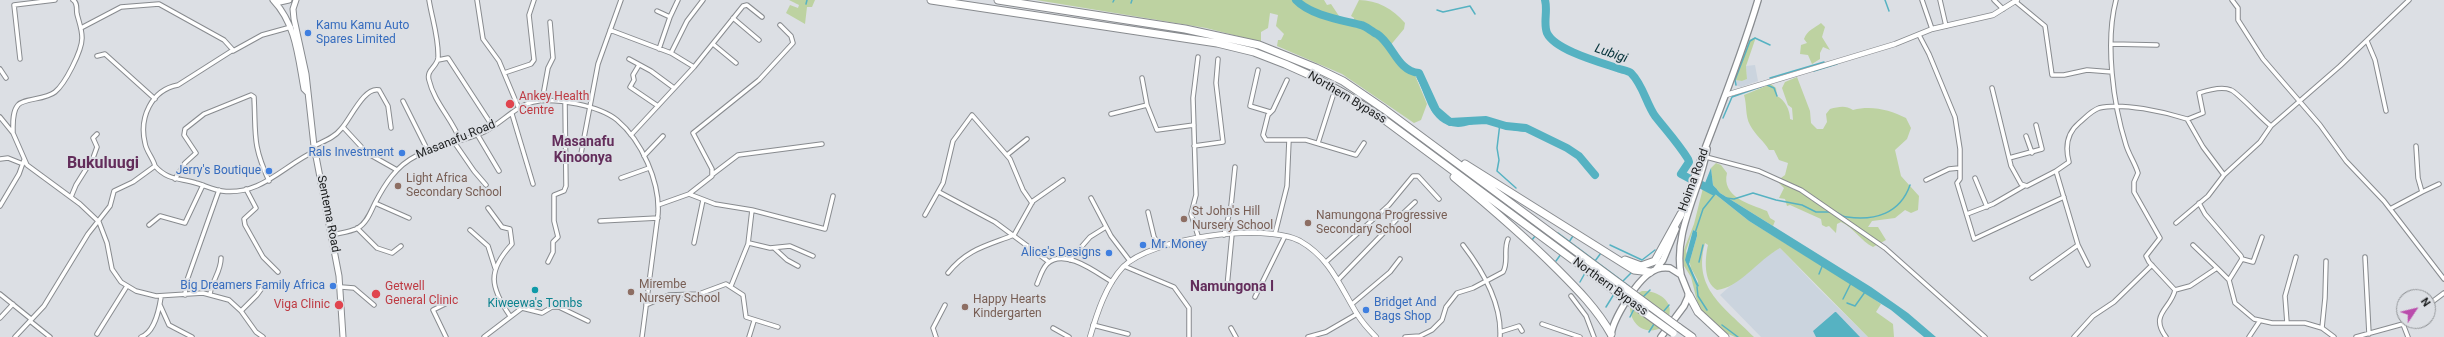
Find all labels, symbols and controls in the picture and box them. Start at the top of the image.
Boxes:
place label: Kamu Kamu Auto Spares Limited [316,19,409,47]
marker: Kamu Kamu Auto Spares Limited [303,28,313,38]
water label: Lubigi [1592,41,1630,67]
street label: Northern Bypass [1305,69,1389,127]
place label: Ankey Health Centre [519,90,589,118]
marker: Ankey Health Centre [504,98,516,110]
street label: Masanafu Road [414,118,498,162]
district label: Masanafu Kinoonya [552,134,614,166]
place label: Rals Investment [308,146,394,160]
street label: Hoima Road [1676,147,1712,213]
marker: Rals Investment [397,148,407,158]
district label: Bukuluugi [67,154,139,174]
place label: Jerry's Boutique [176,164,261,178]
marker: Jerry's Boutique [264,166,274,176]
place label: Light Africa Secondary School [406,172,502,200]
street label: Sentema Road [313,174,343,254]
marker: Light Africa Secondary School [393,181,403,191]
place label: St John's Hill Nursery School [1192,205,1273,233]
place label: Namungona Progressive Secondary School [1316,209,1447,237]
marker: St John's Hill Nursery School [1179,214,1189,224]
marker: Namungona Progressive Secondary School [1303,218,1313,228]
place label: Mr. Money [1151,238,1207,252]
marker: Mr. Money [1138,240,1148,250]
place label: Alice's Designs [1021,246,1101,260]
marker: Alice's Designs [1104,248,1114,258]
street label: Northern Bypass [1570,255,1650,319]
place label: Mirembe Nursery School [639,278,720,306]
place label: Big Dreamers Family Africa [180,279,325,293]
district label: Namungona I [1190,279,1274,295]
place label: Getwell General Clinic [385,280,458,308]
marker: Big Dreamers Family Africa [328,281,338,291]
marker: Kiweewa's Tombs [530,285,540,295]
marker: Mirembe Nursery School [626,287,636,297]
marker: Getwell General Clinic [370,288,382,300]
north arrow [2396,289,2436,329]
place label: Happy Hearts Kindergarten [973,293,1046,321]
text: N [2418,295,2433,309]
place label: Bridget And Bags Shop [1374,296,1436,324]
place label: Kiweewa's Tombs [487,297,583,311]
place label: Viga Clinic [274,298,330,312]
marker: Viga Clinic [333,299,345,311]
marker: Happy Hearts Kindergarten [960,302,970,312]
marker: Bridget And Bags Shop [1361,305,1371,315]

